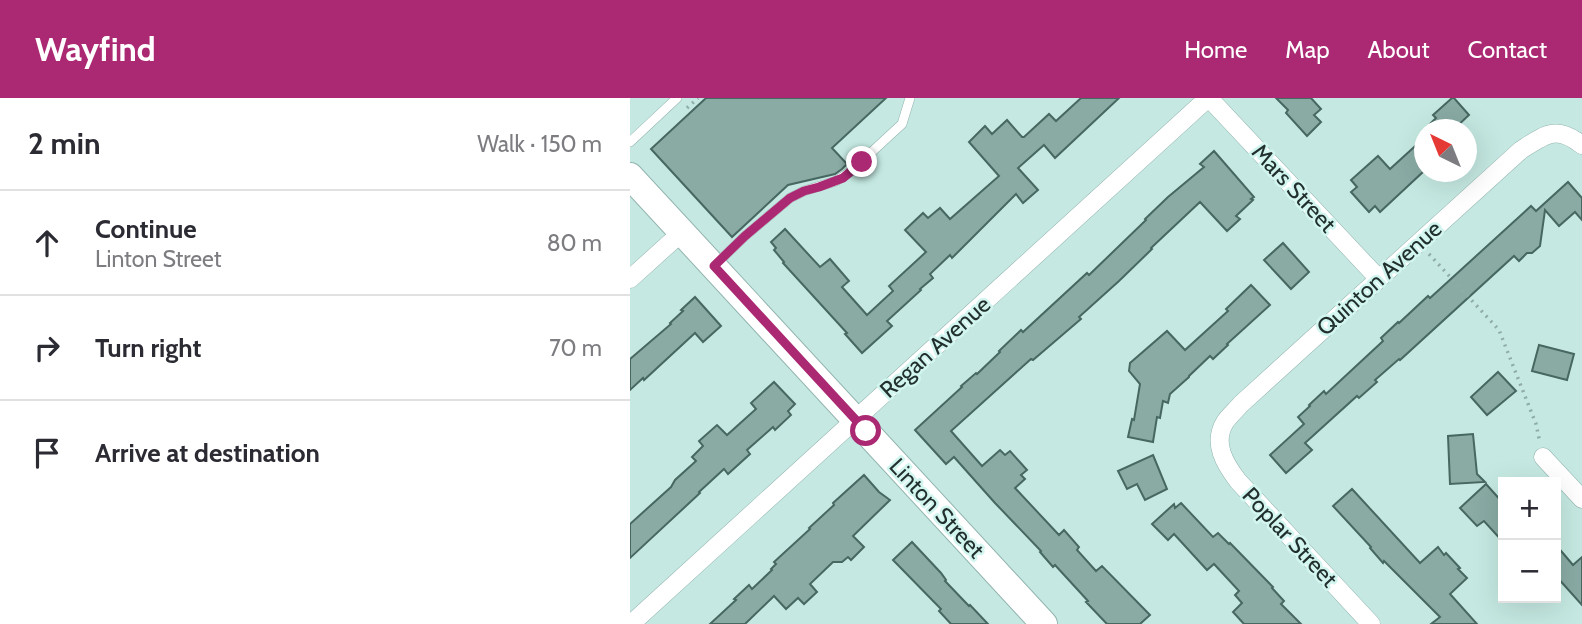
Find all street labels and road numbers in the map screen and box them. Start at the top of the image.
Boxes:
street label: Mars Street [1246,138,1342,238]
street label: Quinton Avenue [1311,214,1447,341]
street label: Regan Avenue [874,290,996,404]
street label: Linton Street [884,452,991,564]
street label: Poplar Street [1237,481,1343,593]

